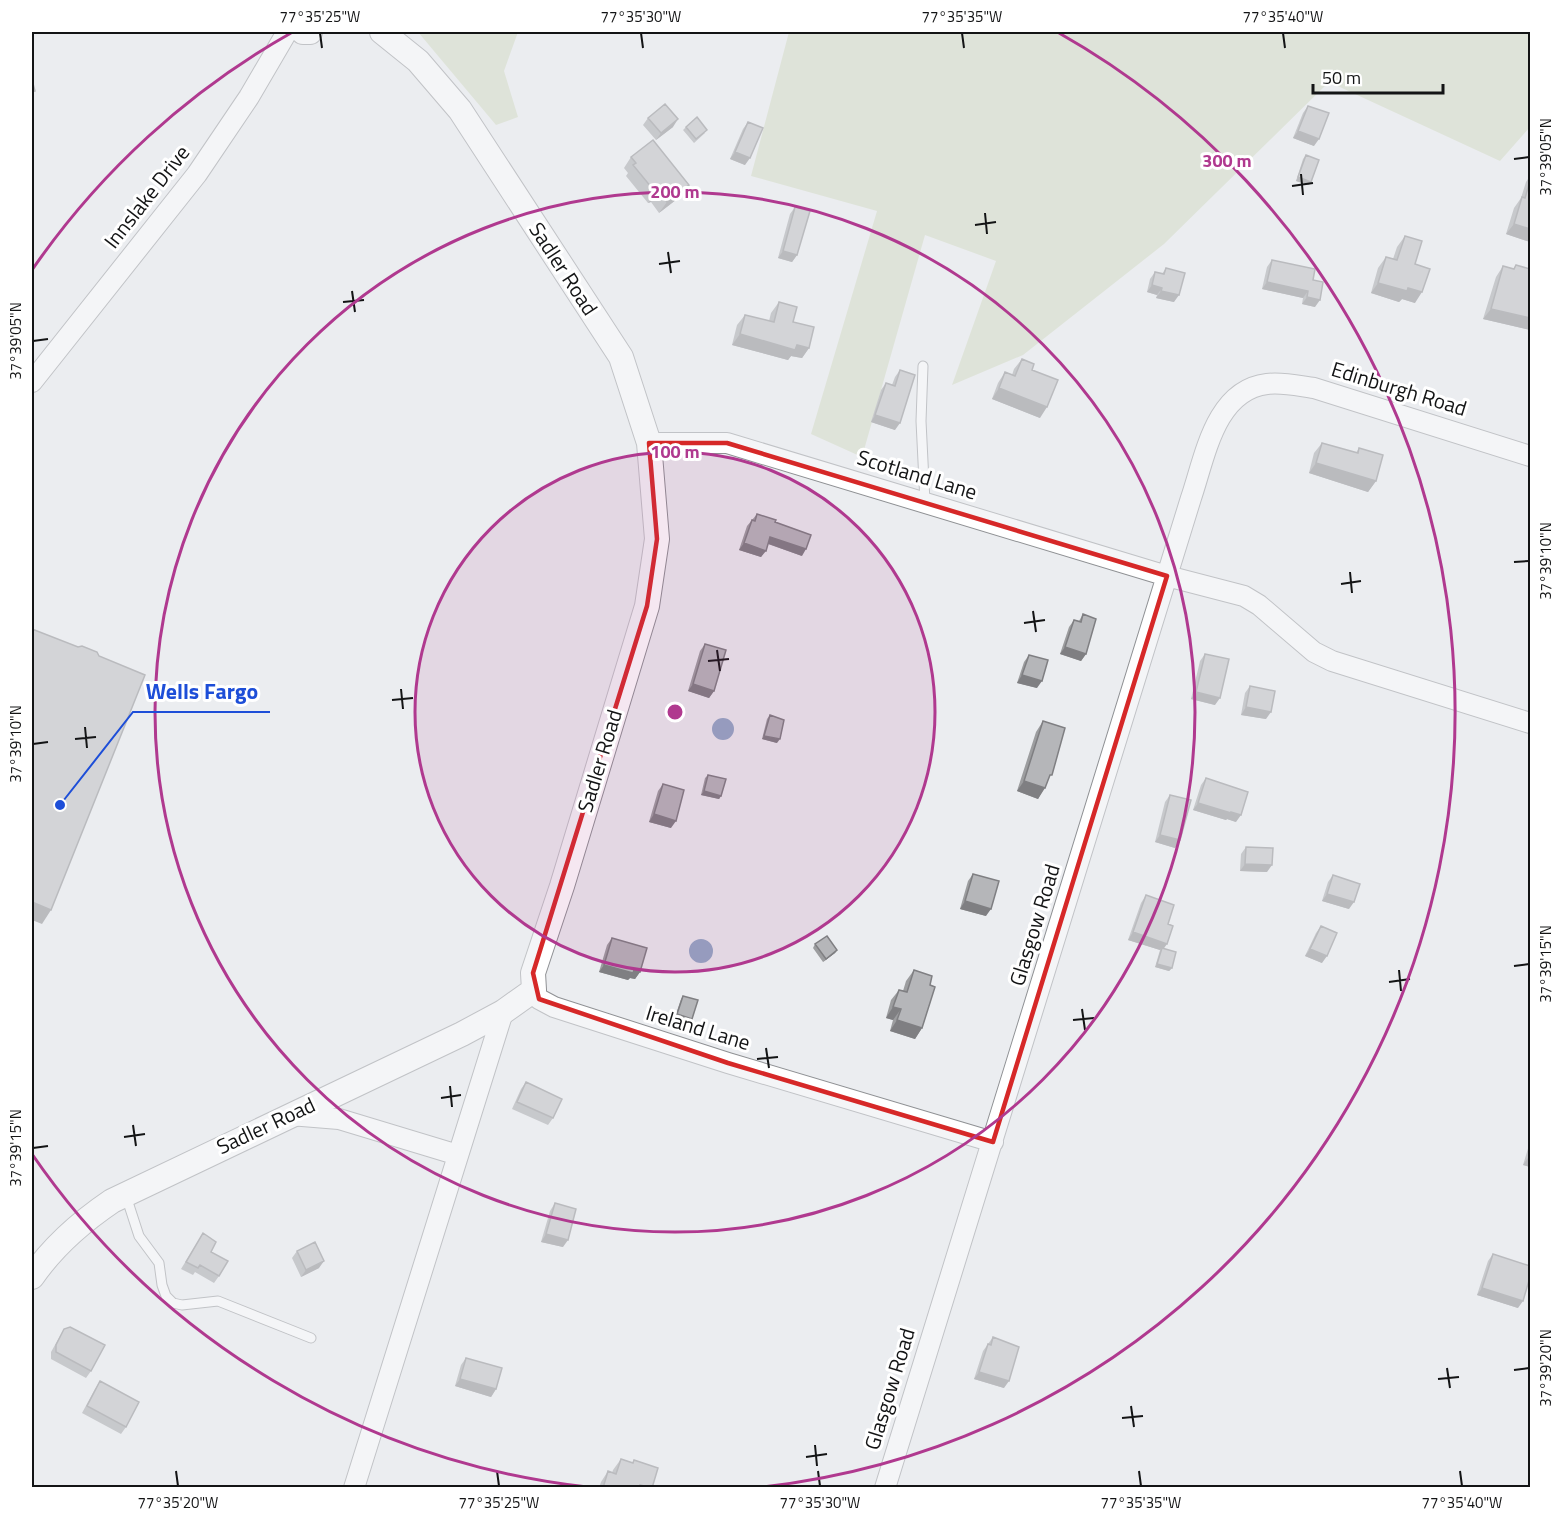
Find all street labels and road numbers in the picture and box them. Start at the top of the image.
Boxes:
street label: Innslake Drive [95,138,197,255]
street label: Sadler Road [522,215,606,322]
street label: Edinburgh Road [1328,352,1471,424]
street label: Scotland Lane [853,441,981,507]
street label: Sadler Road [568,705,630,816]
street label: Glasgow Road [1000,860,1068,990]
street label: Ireland Lane [642,996,754,1058]
street label: Sadler Road [211,1088,320,1162]
street label: Glasgow Road [855,1324,923,1454]

